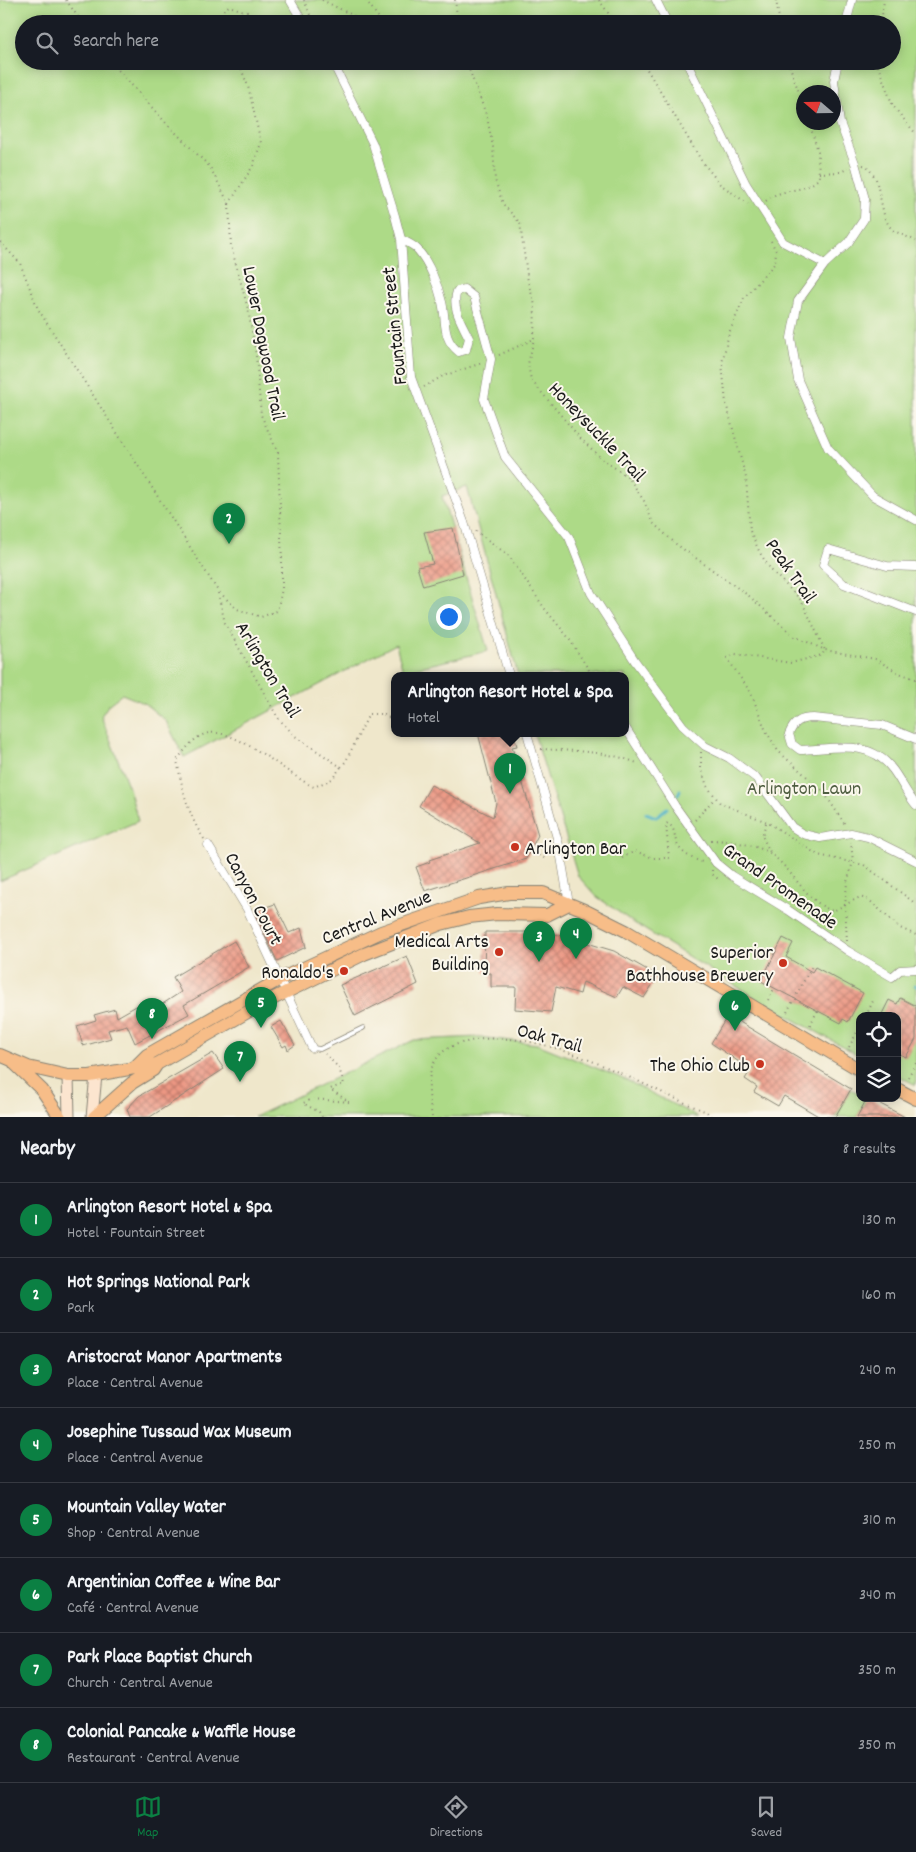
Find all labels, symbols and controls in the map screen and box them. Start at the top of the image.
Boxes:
search box [15,15,901,70]
icon: search [33,29,61,57]
text: Search here [73,29,159,56]
north arrow [796,85,841,130]
street label: Lower Dogwood Trail [233,264,291,423]
street label: Fountain Street [376,265,416,386]
street label: Honeysuckle Trail [541,377,651,490]
pin: 2 [213,503,245,544]
street label: Peak Trail [757,534,822,610]
your location [436,604,462,630]
street label: Arlington Trail [227,617,306,724]
popup [391,672,629,737]
text: Arlington Resort Hotel & Spa [408,680,612,707]
text: Hotel [408,707,440,730]
pin: 1 [494,753,526,794]
park label: Arlington Lawn [747,776,861,804]
place label: Arlington Bar [525,836,627,864]
street label: Grand Promenade [716,837,843,938]
marker: Arlington Bar [509,841,521,853]
street label: Canyon Court [216,848,289,951]
street label: Central Avenue [318,884,436,954]
pin: 4 [560,918,592,959]
pin: 3 [523,921,555,962]
place label: Medical Arts Building [395,929,489,980]
place label: Superior Bathhouse Brewery [626,940,774,991]
marker: Medical Arts Building [493,946,505,958]
marker: Superior Bathhouse Brewery [777,957,789,969]
place label: Ronaldo's [261,960,334,988]
marker: Ronaldo's [338,965,350,977]
pin: 5 [245,987,277,1028]
pin: 6 [719,990,751,1031]
pin: 8 [136,998,168,1039]
map controls [856,1012,901,1102]
button: locate [856,1012,901,1057]
street label: Oak Trail [513,1018,585,1062]
pin: 7 [224,1041,256,1082]
place label: The Ohio Club [650,1053,750,1081]
button: layers [856,1057,901,1102]
marker: The Ohio Club [754,1058,766,1070]
text: Nearby [20,1135,75,1165]
text: 8 results [843,1138,896,1161]
text: Arlington Resort Hotel & Spa [67,1195,272,1222]
text: 1 [34,1209,38,1232]
text: 130 m [862,1209,896,1232]
text: Hotel · Fountain Street [67,1222,205,1245]
text: Hot Springs National Park [67,1270,250,1297]
text: 2 [33,1284,40,1307]
text: 160 m [861,1284,896,1307]
text: Park [67,1297,94,1320]
text: Aristocrat Manor Apartments [67,1345,282,1372]
text: 3 [32,1359,40,1382]
text: 240 m [859,1359,896,1382]
text: Place · Central Avenue [67,1372,203,1395]
text: Josephine Tussaud Wax Museum [67,1420,291,1447]
text: 4 [33,1434,39,1457]
text: 250 m [858,1434,896,1457]
text: Place · Central Avenue [67,1447,203,1470]
text: Mountain Valley Water [67,1495,226,1522]
text: 5 [32,1509,40,1532]
text: 310 m [862,1509,896,1532]
text: Shop · Central Avenue [67,1522,200,1545]
text: Argentinian Coffee & Wine Bar [67,1570,280,1597]
text: 6 [32,1584,40,1607]
text: 340 m [859,1584,896,1607]
text: Café · Central Avenue [67,1597,199,1620]
text: Park Place Baptist Church [67,1645,252,1672]
text: 7 [33,1659,39,1682]
text: 350 m [858,1659,896,1682]
text: Church · Central Avenue [67,1672,213,1695]
text: Colonial Pancake & Waffle House [67,1720,296,1747]
text: 8 [33,1734,39,1757]
text: 350 m [858,1734,896,1757]
text: Restaurant · Central Avenue [67,1747,240,1770]
tab: Map [134,1793,162,1843]
tab: Directions [430,1793,483,1843]
tab: Saved [751,1793,782,1843]

